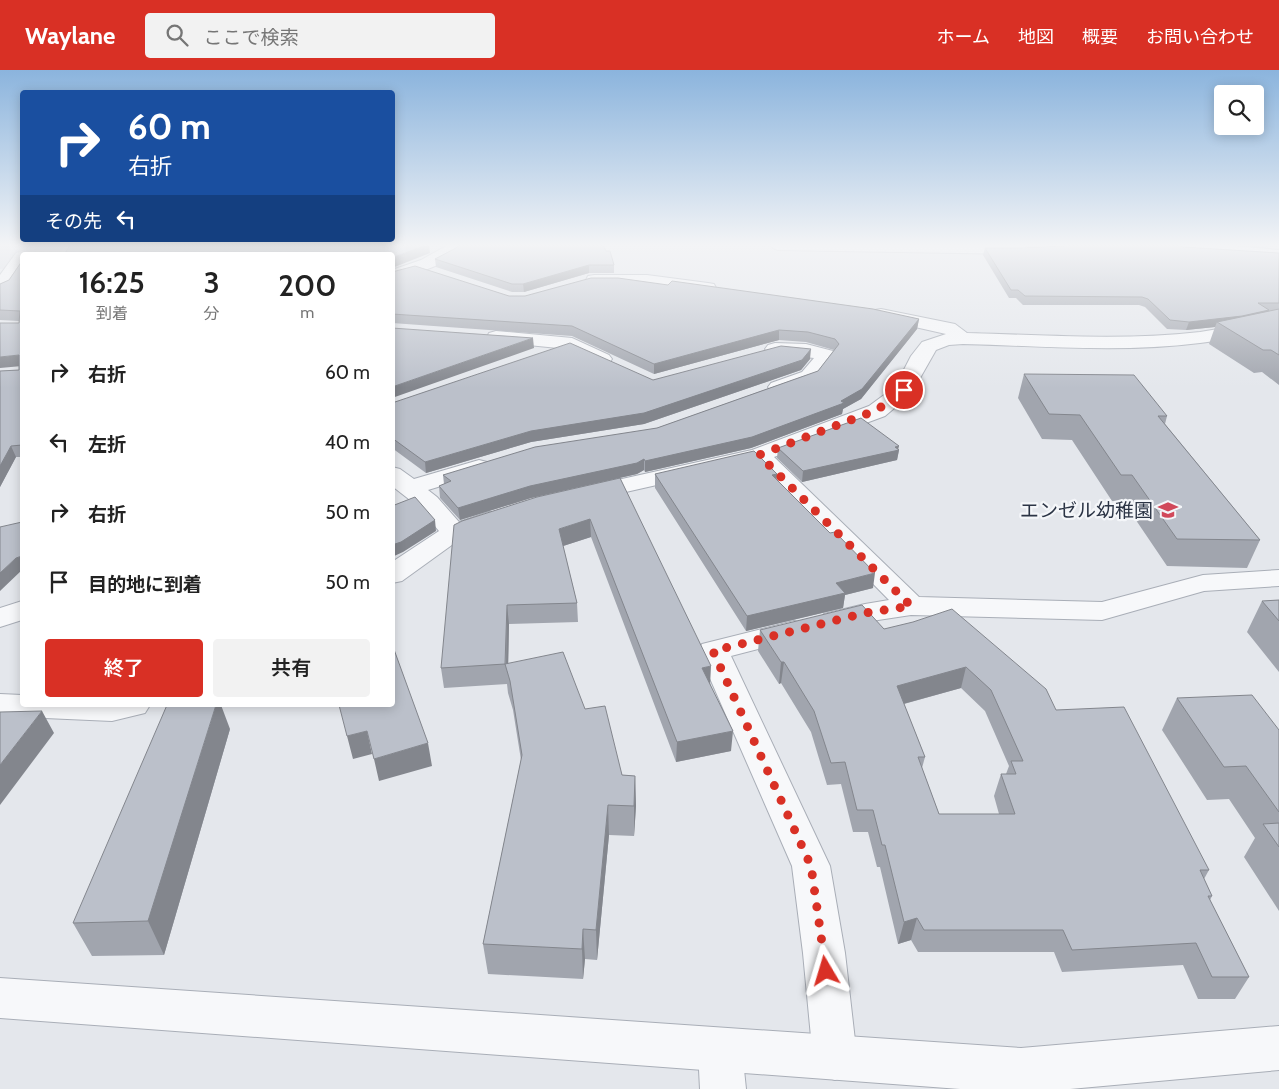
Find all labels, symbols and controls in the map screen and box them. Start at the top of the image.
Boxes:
search box [145,13,495,58]
text: Waylane [25,21,115,50]
icon: search [163,21,191,49]
text: ここで検索 [203,26,298,49]
text: ホーム [937,26,990,48]
text: 地図 [1018,26,1054,48]
text: 概要 [1082,26,1118,48]
text: お問い合わせ [1146,26,1254,48]
map controls [1214,85,1264,135]
button: search [1214,85,1264,135]
text: 60 m [128,105,211,148]
icon: right [45,110,110,175]
text: 右折 [128,153,172,180]
icon: left [112,205,140,233]
text: その先 [45,210,102,233]
text: 16:25 [79,264,145,301]
text: 3 [203,264,220,301]
text: 200 [278,267,336,304]
text: m [300,303,314,322]
text: 到着 [96,304,128,323]
text: 分 [203,304,219,323]
icon: right [45,358,73,386]
text: 60 m [325,361,370,384]
text: 右折 [88,363,126,386]
pin [883,369,925,411]
icon: arrive [890,376,918,404]
icon: left [45,428,73,456]
text: 40 m [325,431,370,454]
text: 左折 [88,433,126,456]
icon: right [45,498,73,526]
place label: エンゼル幼稚園 [1020,499,1153,522]
school or university icon: エンゼル幼稚園 [1157,499,1179,521]
text: 50 m [326,501,370,524]
text: 右折 [88,503,126,526]
icon: arrive [45,568,73,596]
text: 50 m [326,571,370,594]
text: 目的地に到着 [88,573,202,596]
button: 終了 [45,639,203,697]
button: 共有 [213,639,370,697]
position arrow [799,944,851,996]

